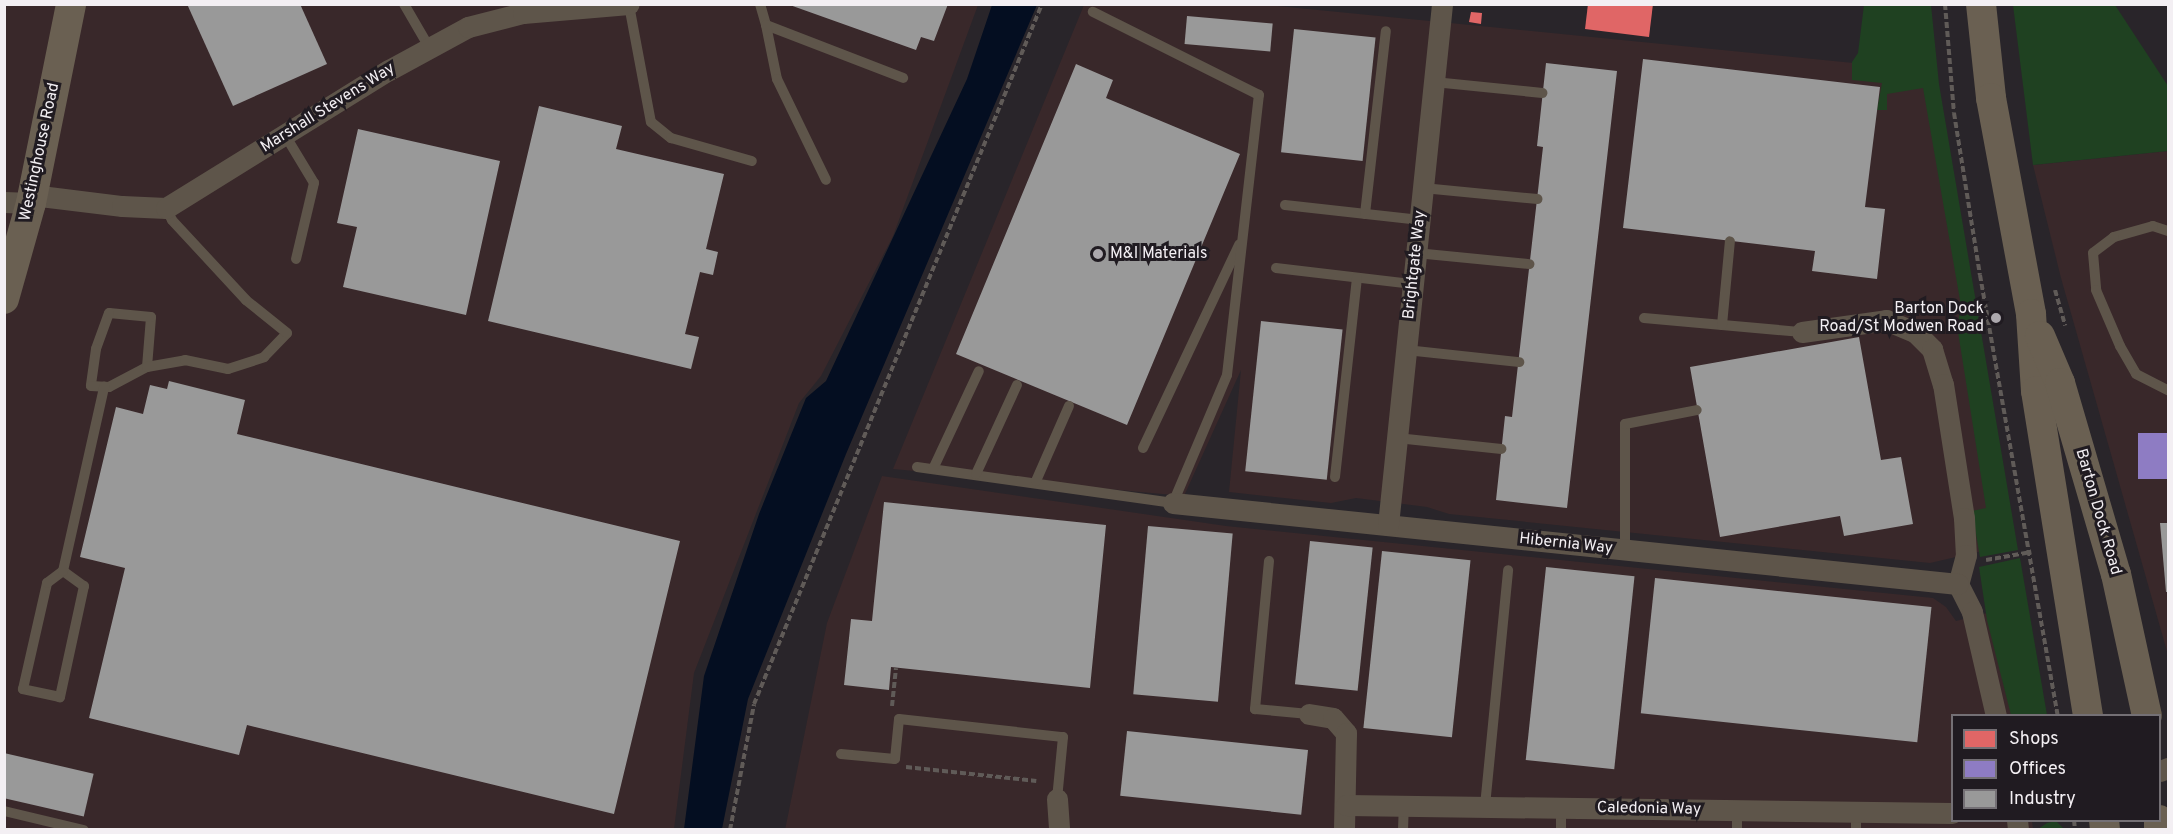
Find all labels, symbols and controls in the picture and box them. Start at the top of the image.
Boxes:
street label: Marshall Stevens Way [257,59,399,157]
street label: Westinghouse Road [16,81,64,223]
street label: Brightgate Way [1400,209,1430,321]
place label: M&I Materials [1110,244,1208,264]
marker: M&I Materials [1091,247,1105,261]
place label: Barton Dock Road/St Modwen Road [1819,299,1984,337]
marker: Barton Dock Road/St Modwen Road [1989,311,2003,325]
street label: Barton Dock Road [2071,447,2125,577]
street label: Hibernia Way [1518,530,1614,558]
legend [1951,714,2161,822]
text: Shops [2009,728,2059,751]
text: Offices [2009,758,2066,781]
text: Industry [2009,788,2076,811]
street label: Caledonia Way [1596,798,1702,820]

